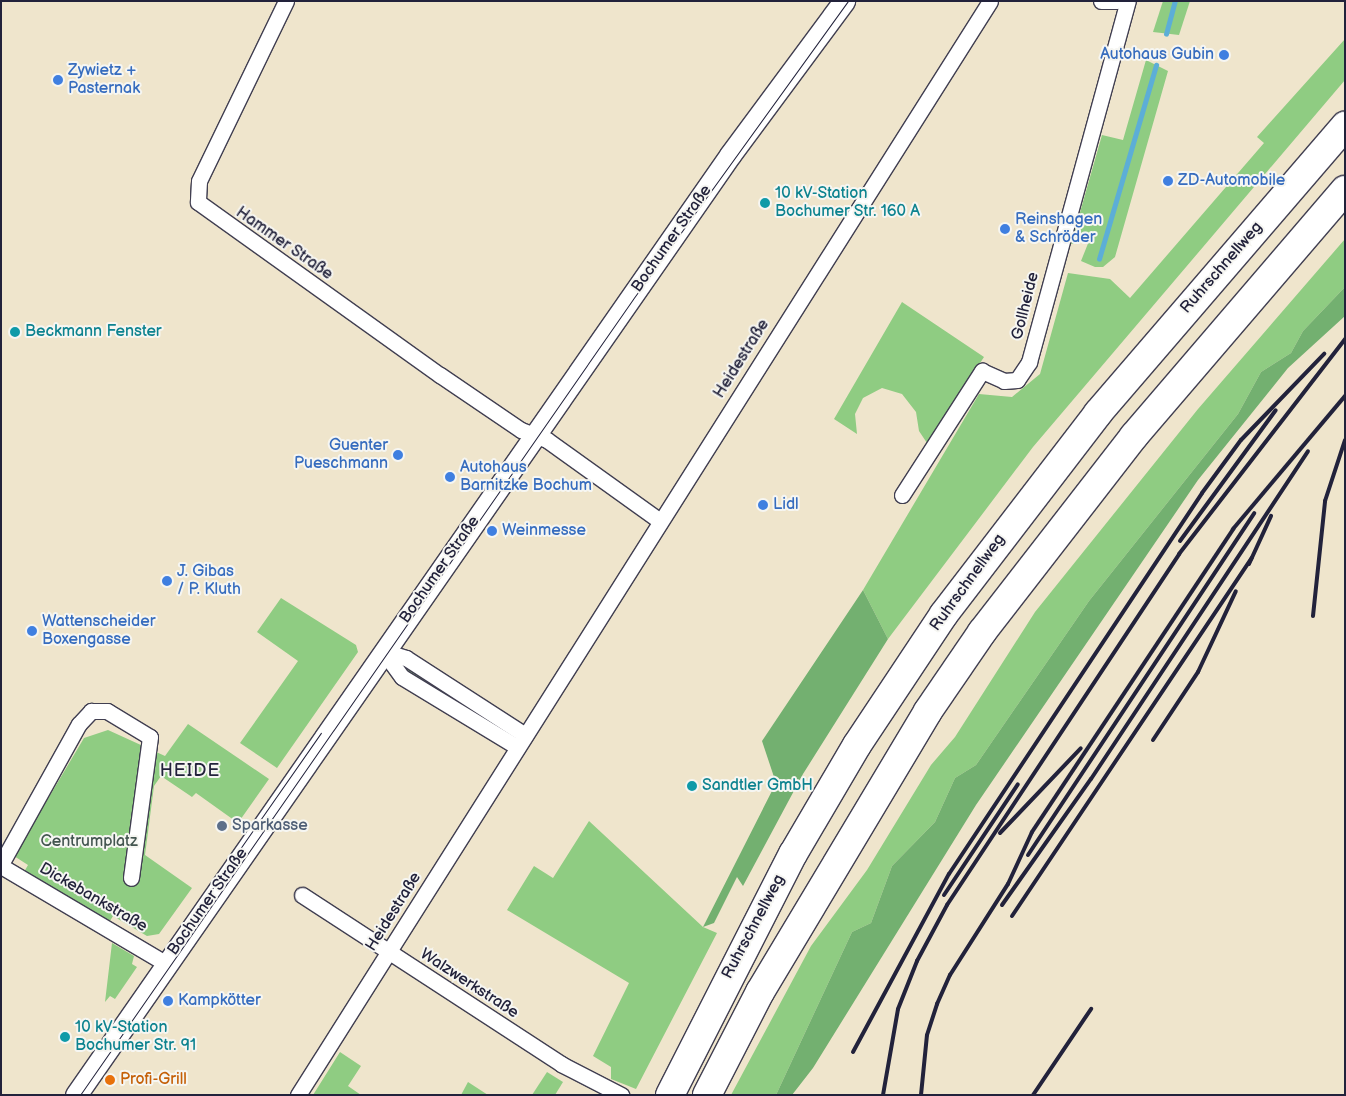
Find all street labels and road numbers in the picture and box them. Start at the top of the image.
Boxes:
street label: Bochumer Straße [628,182,716,296]
street label: Hammer Straße [232,203,336,285]
street label: Ruhrschnellweg [1177,218,1267,318]
street label: Gollheide [1008,270,1044,342]
street label: Heidestraße [710,316,774,402]
street label: Bochumer Straße [396,513,484,627]
street label: Ruhrschnellweg [926,531,1010,635]
street label: Bochumer Straße [164,845,252,959]
street label: Dickebankstraße [36,859,150,937]
street label: Heidestraße [362,869,426,955]
street label: Ruhrschnellweg [718,872,790,982]
street label: Walzwerkstraße [416,945,522,1023]

